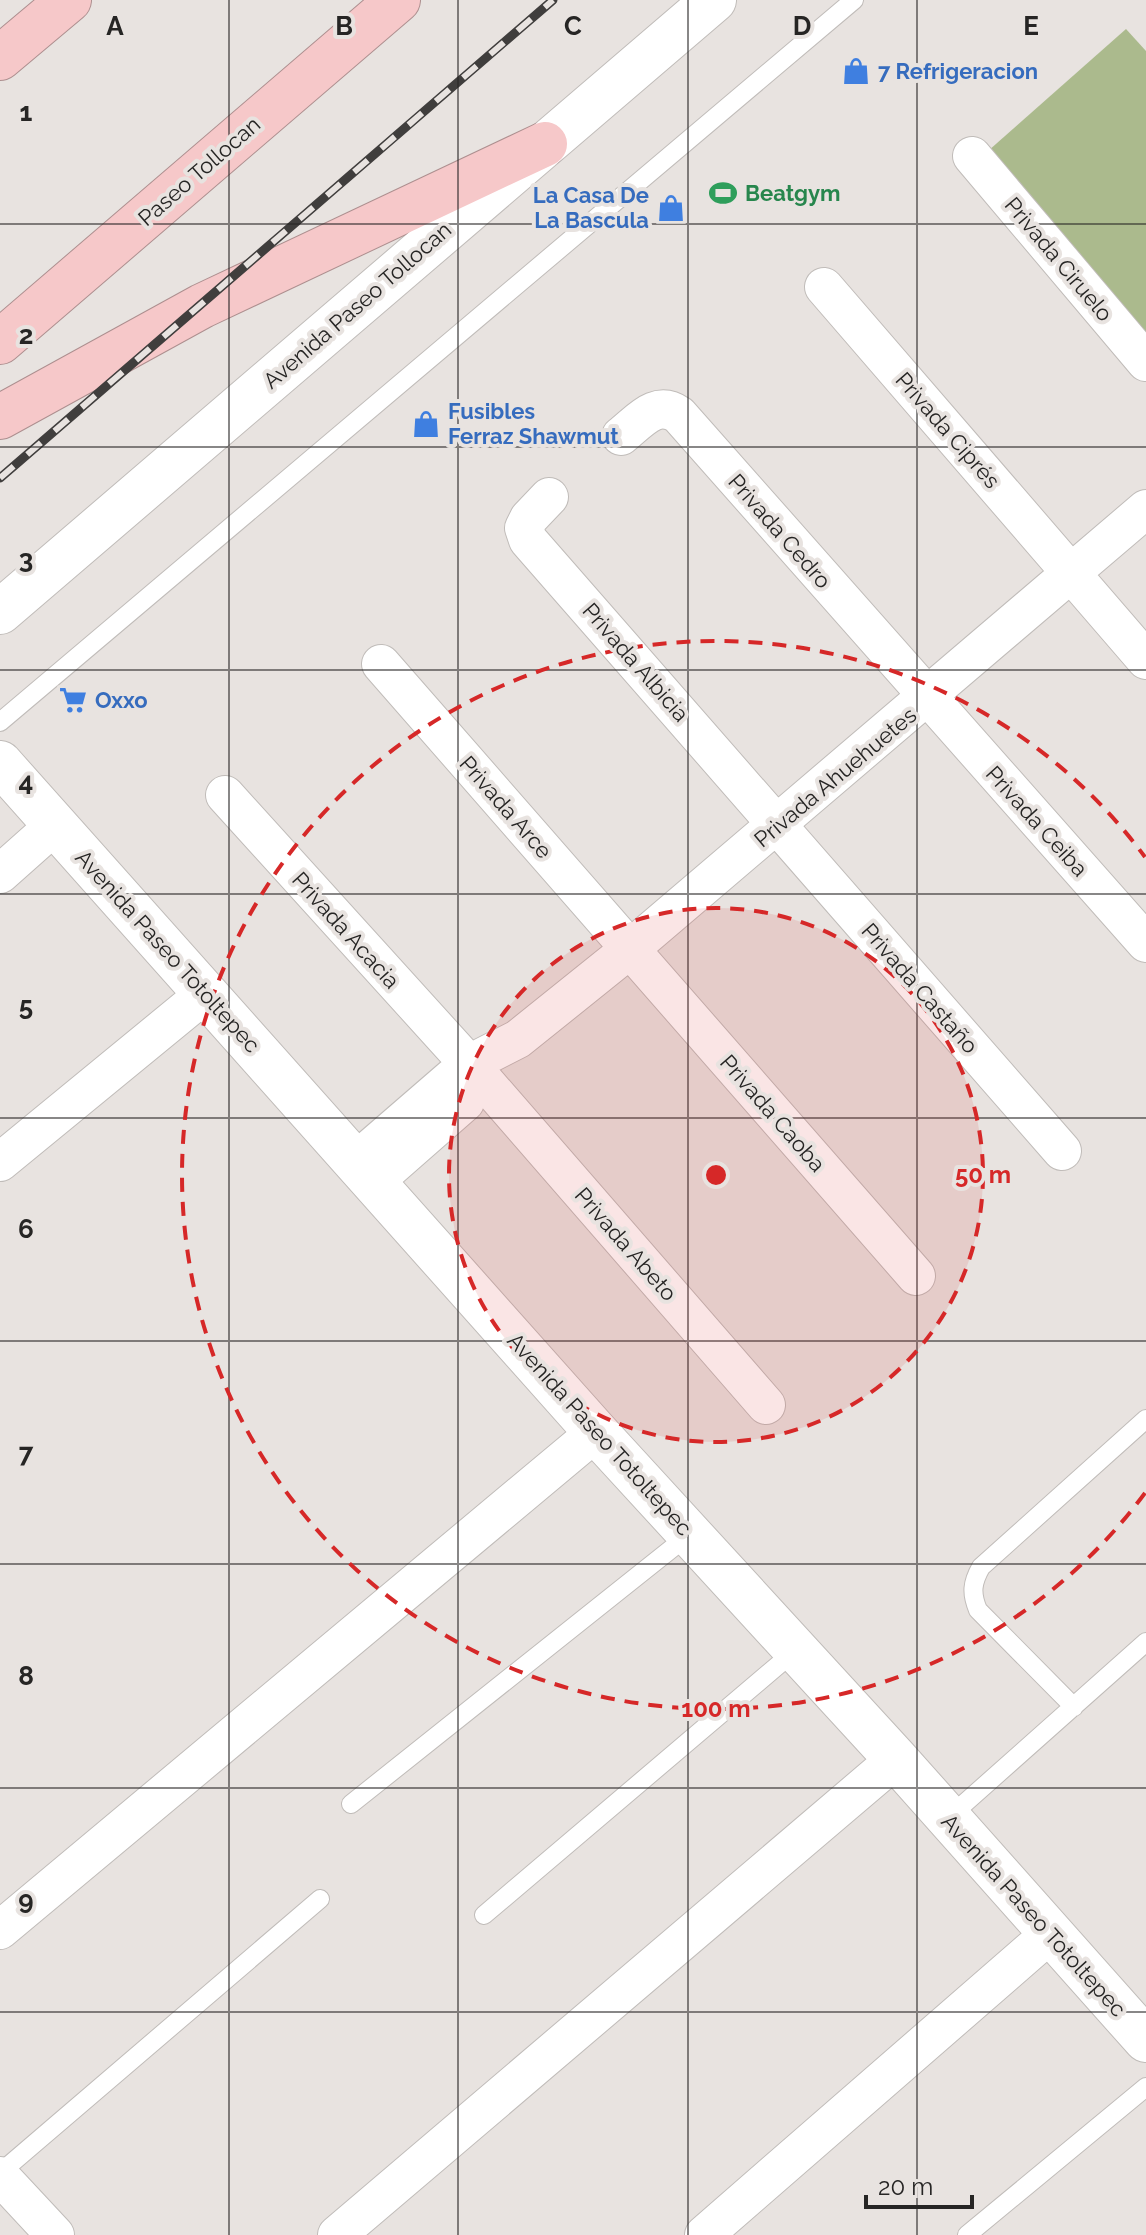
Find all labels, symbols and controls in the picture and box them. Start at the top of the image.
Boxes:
text: A [106,11,124,41]
text: B [335,11,353,41]
text: C [564,11,582,41]
text: D [793,11,811,41]
text: E [1023,11,1039,41]
shop icon: 7 Refrigeracion [841,56,871,86]
place label: 7 Refrigeracion [878,58,1038,84]
text: 1 [20,97,33,127]
street label: Paseo Tollocan [133,111,265,231]
sports icon: Beatgym [708,178,738,208]
place label: Beatgym [745,180,841,206]
place label: La Casa De La Bascula [533,182,649,233]
street label: Privada Ciruelo [1000,192,1118,326]
shop icon: La Casa De La Bascula [656,193,686,223]
street label: Avenida Paseo Tollocan [258,216,456,394]
text: 2 [19,320,33,350]
street label: Privada Ciprés [891,367,1005,493]
place label: Fusibles Ferraz Shawmut [448,398,619,449]
shop icon: Fusibles Ferraz Shawmut [411,409,441,439]
street label: Privada Cedro [723,468,837,594]
text: 3 [19,544,33,574]
street label: Privada Albicia [578,597,694,727]
supermarket icon: Oxxo [58,685,88,715]
place label: Oxxo [95,687,148,713]
street label: Privada Ahuehuetes [749,702,921,852]
street label: Privada Arce [454,750,558,864]
street label: Privada Ceiba [981,761,1093,881]
text: 4 [19,767,33,797]
street label: Avenida Paseo Totoltepec [70,844,266,1058]
street label: Privada Acacia [287,866,405,994]
street label: Privada Castaño [856,918,984,1058]
text: 5 [19,991,33,1021]
street label: Privada Caoba [715,1049,831,1177]
text: 50 m [955,1160,1011,1189]
centre of rings [702,1161,730,1189]
street label: Privada Abeto [570,1182,682,1306]
text: 6 [18,1214,34,1244]
street label: Avenida Paseo Totoltepec [502,1327,698,1541]
text: 7 [19,1438,34,1468]
text: 8 [18,1661,34,1691]
text: 100 m [681,1694,751,1723]
street label: Avenida Paseo Totoltepec [936,1808,1132,2022]
text: 9 [18,1885,34,1915]
scale bar [866,2159,972,2209]
text: 20 m [878,2172,933,2201]

